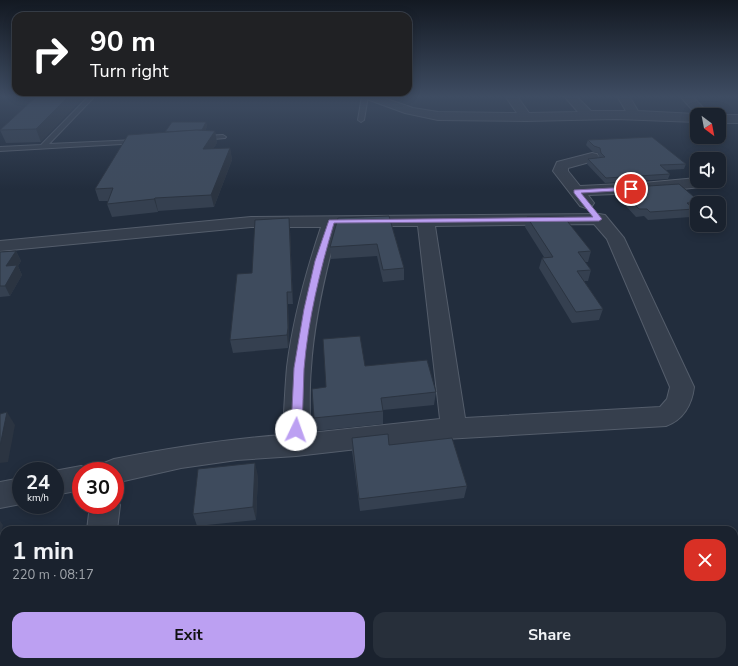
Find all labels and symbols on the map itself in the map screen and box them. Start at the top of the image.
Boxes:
north arrow [690,108,726,144]
pin [614,172,648,206]
position arrow [275,409,317,451]
speed limit sign: 30 [72,462,124,514]

